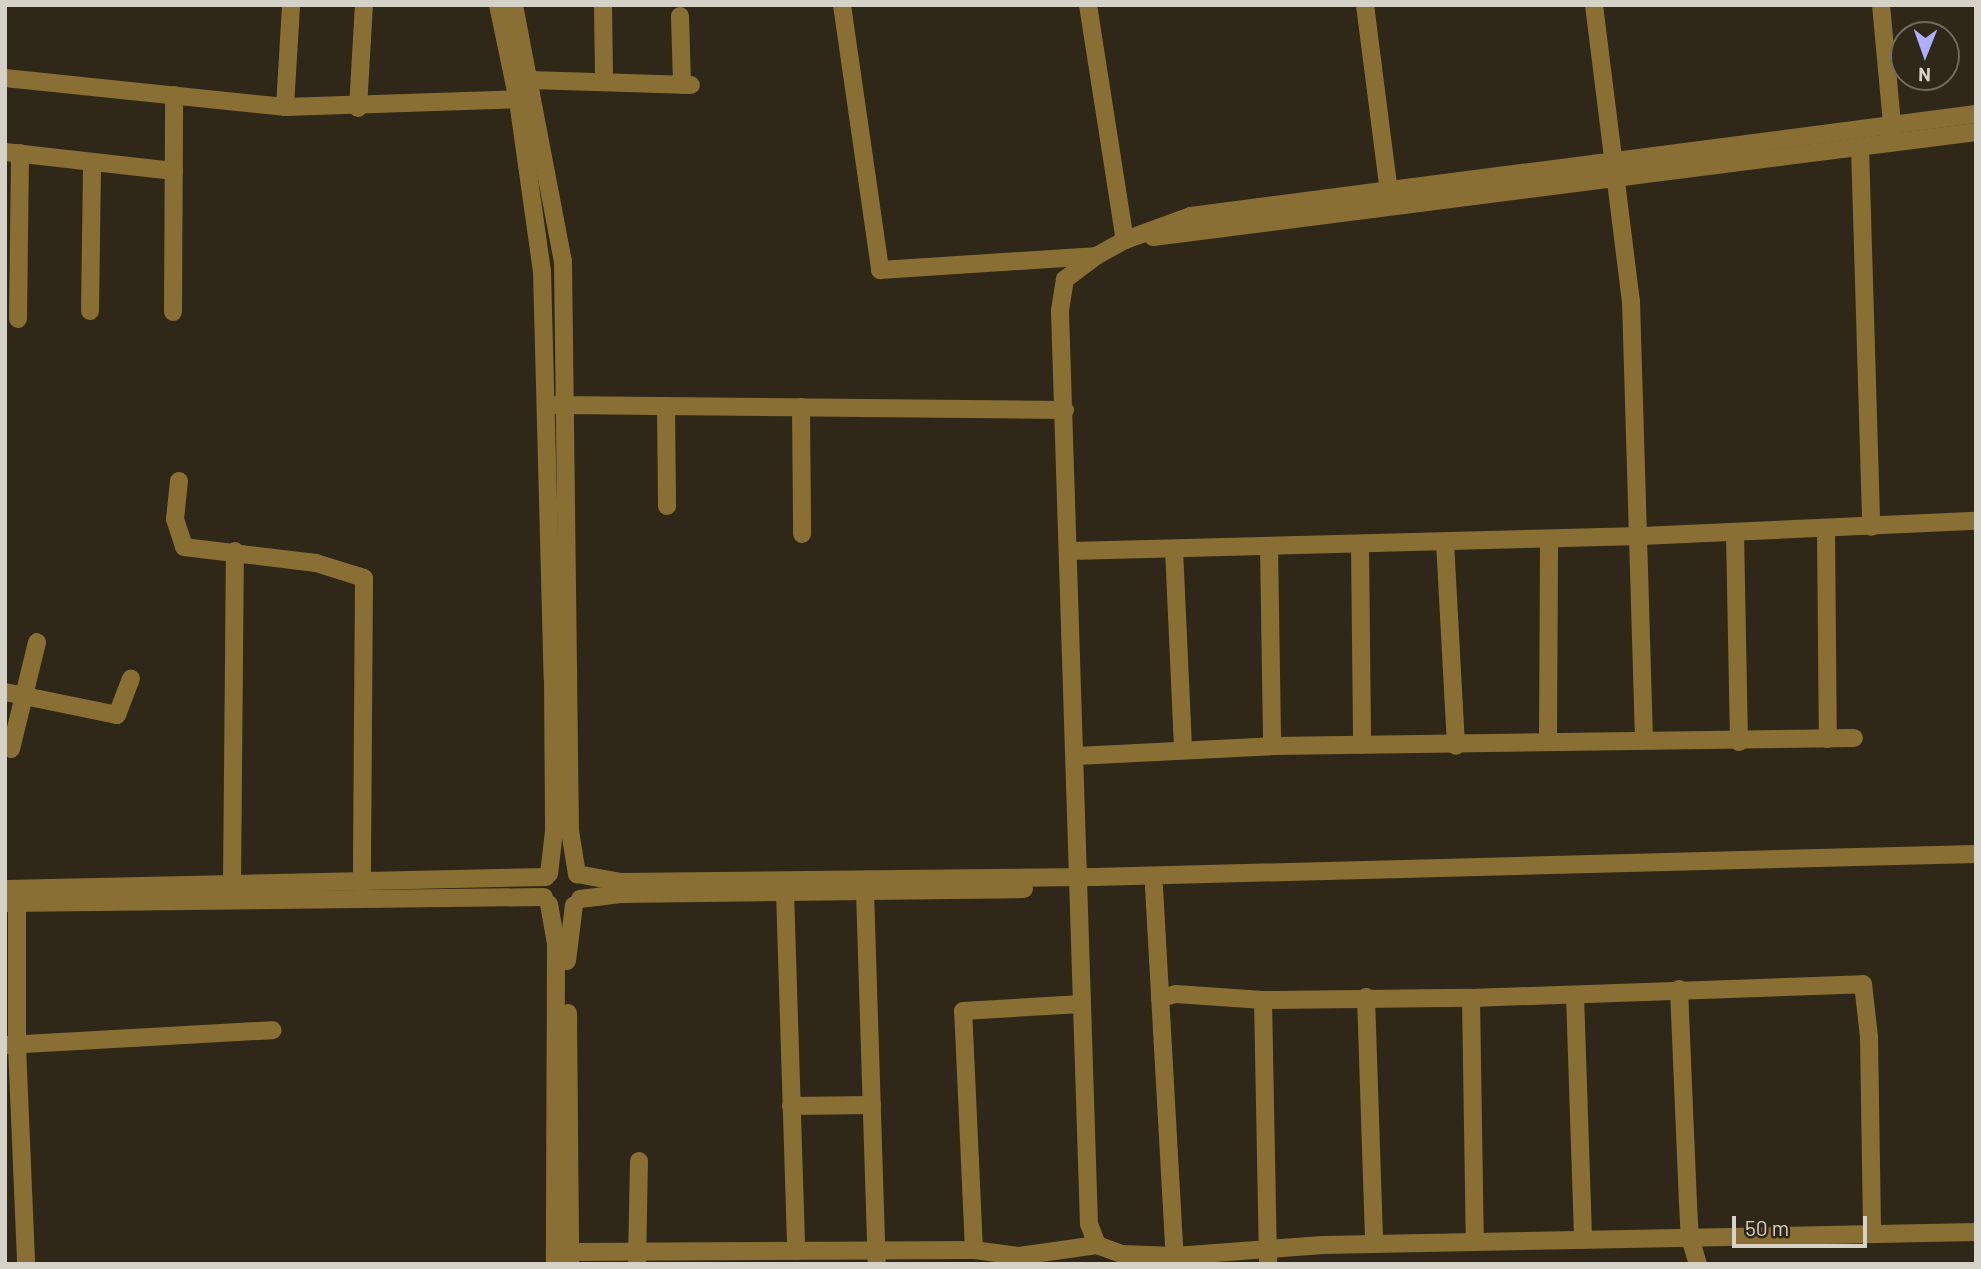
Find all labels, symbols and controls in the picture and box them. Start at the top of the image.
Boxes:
north arrow [1890,21,1960,91]
text: N [1918,64,1931,87]
scale bar [1736,1202,1871,1246]
text: 50 m [1745,1215,1789,1240]

